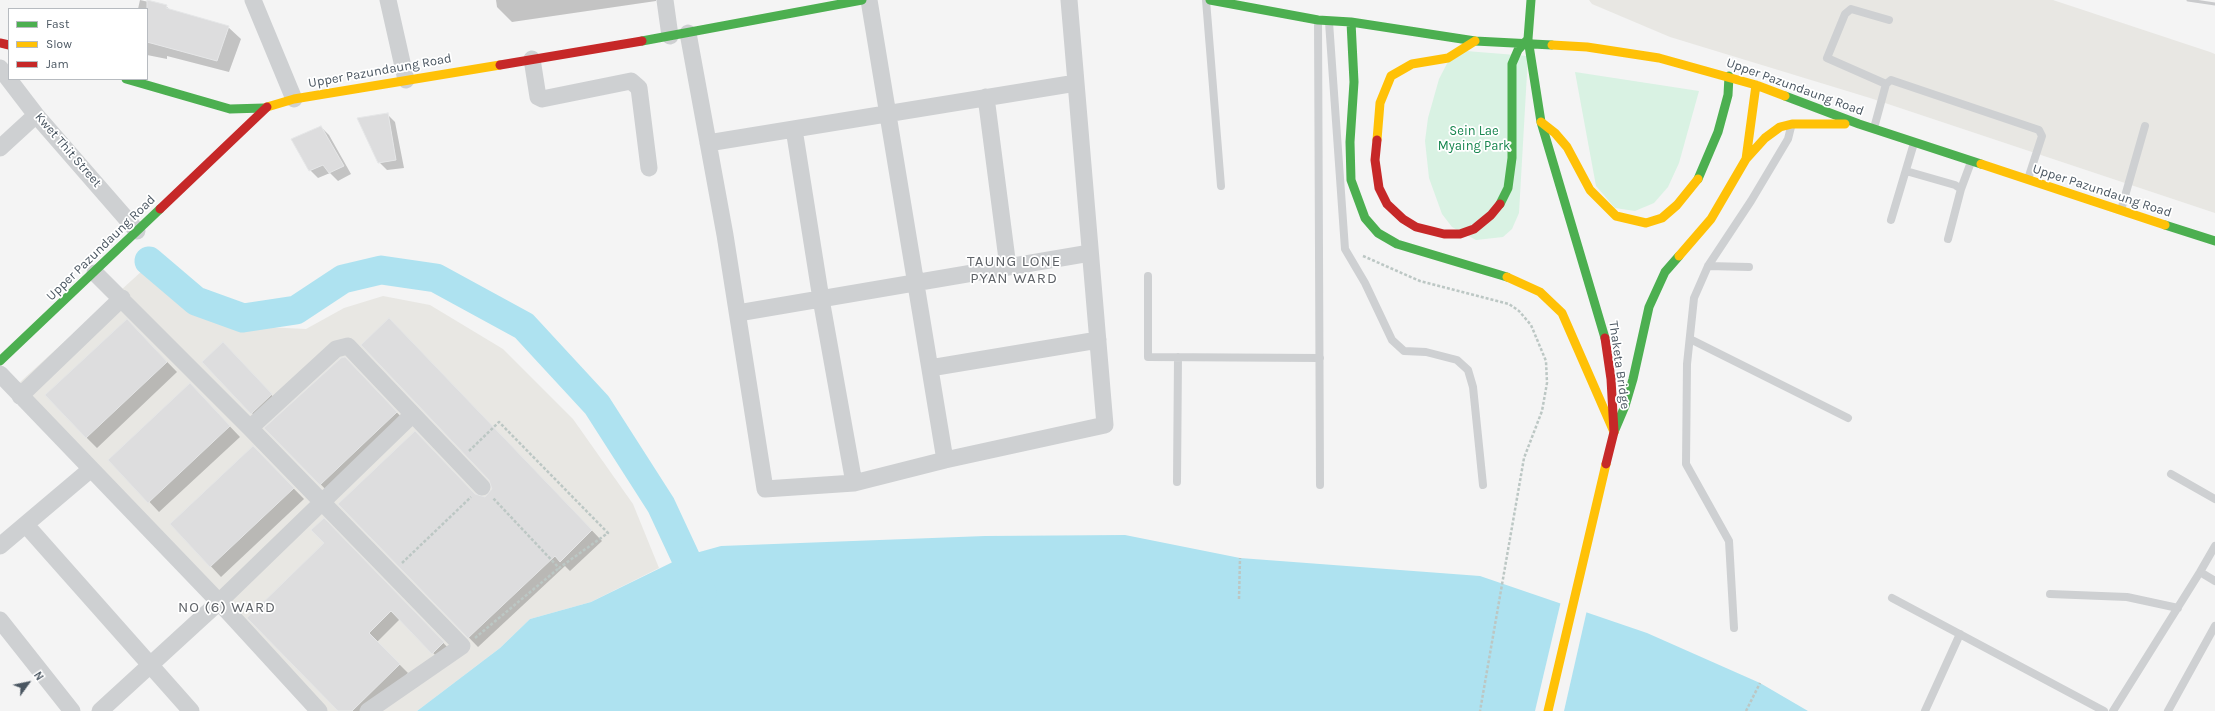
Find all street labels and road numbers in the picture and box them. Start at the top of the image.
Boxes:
street label: Upper Pazundaung Road [307,51,453,91]
street label: Upper Pazundaung Road [1724,55,1866,119]
street label: Kwet Thit Street [31,109,105,191]
street label: Upper Pazundaung Road [2030,161,2174,221]
street label: Upper Pazundaung Road [43,192,159,304]
street label: Thaketa Bridge [1605,320,1633,410]

